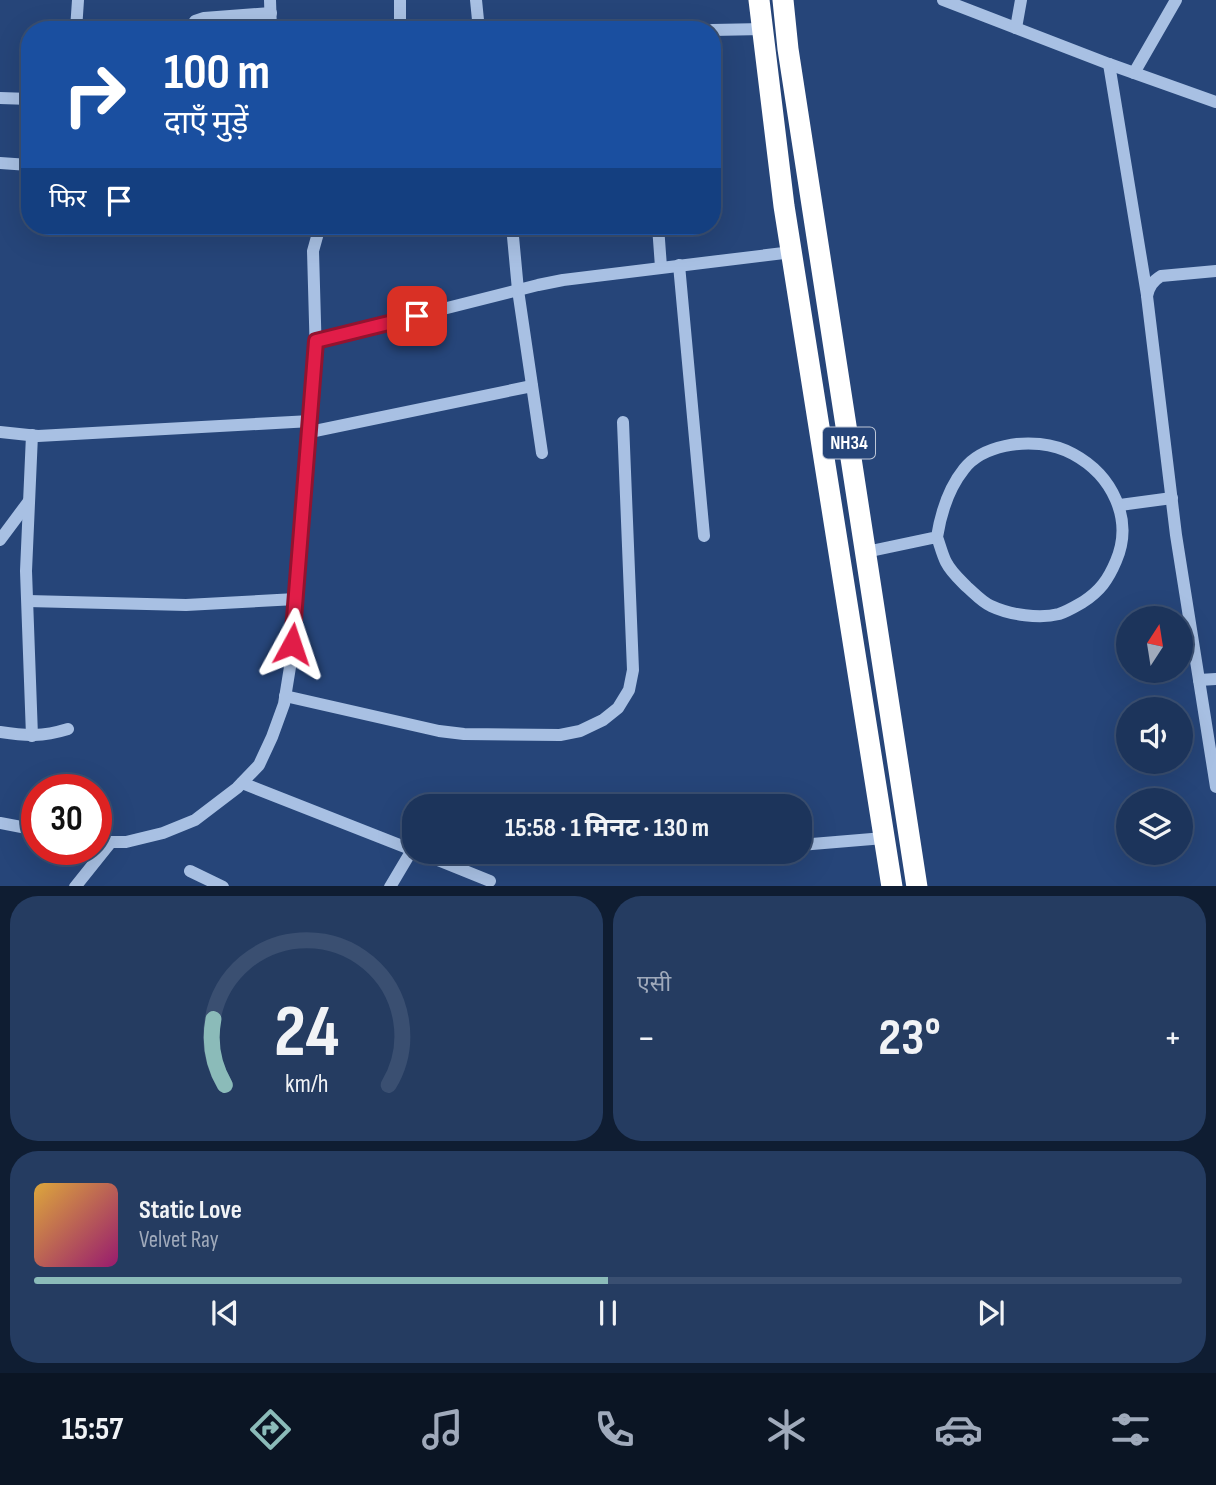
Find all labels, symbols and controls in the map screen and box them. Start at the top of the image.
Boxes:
text: 100 m [164,44,270,103]
icon: right [49,49,140,140]
text: दाएँ मुड़ें [164,104,248,143]
icon: arrive [100,182,138,220]
text: फिर [49,184,86,215]
pin [387,286,447,346]
icon: arrive [398,297,436,335]
road number: NH34 [823,428,875,458]
north arrow [1116,606,1194,682]
map controls [1116,606,1193,865]
position arrow [255,607,329,681]
button: sound [1116,697,1193,774]
speed limit sign: 30 [21,774,112,865]
button: layers [1116,788,1193,865]
text: 15:58 · 1 मिनट · 130 m [505,813,709,844]
text: एसी [637,970,671,998]
text: 24 [274,989,339,1077]
text: 23° [878,1007,941,1070]
text: − [637,1016,656,1061]
text: + [1163,1016,1182,1061]
text: km/h [285,1068,328,1099]
text: Static Love [139,1195,242,1226]
text: Velvet Ray [139,1226,219,1254]
icon: previous [206,1294,244,1332]
icon: pause [589,1294,627,1332]
icon: next [972,1294,1010,1332]
icon: directions [246,1405,295,1454]
icon: music [418,1405,467,1454]
icon: phone [590,1405,639,1454]
icon: climate [762,1405,811,1454]
icon: car [934,1405,983,1454]
icon: filters [1106,1405,1155,1454]
text: 15:57 [61,1410,123,1449]

